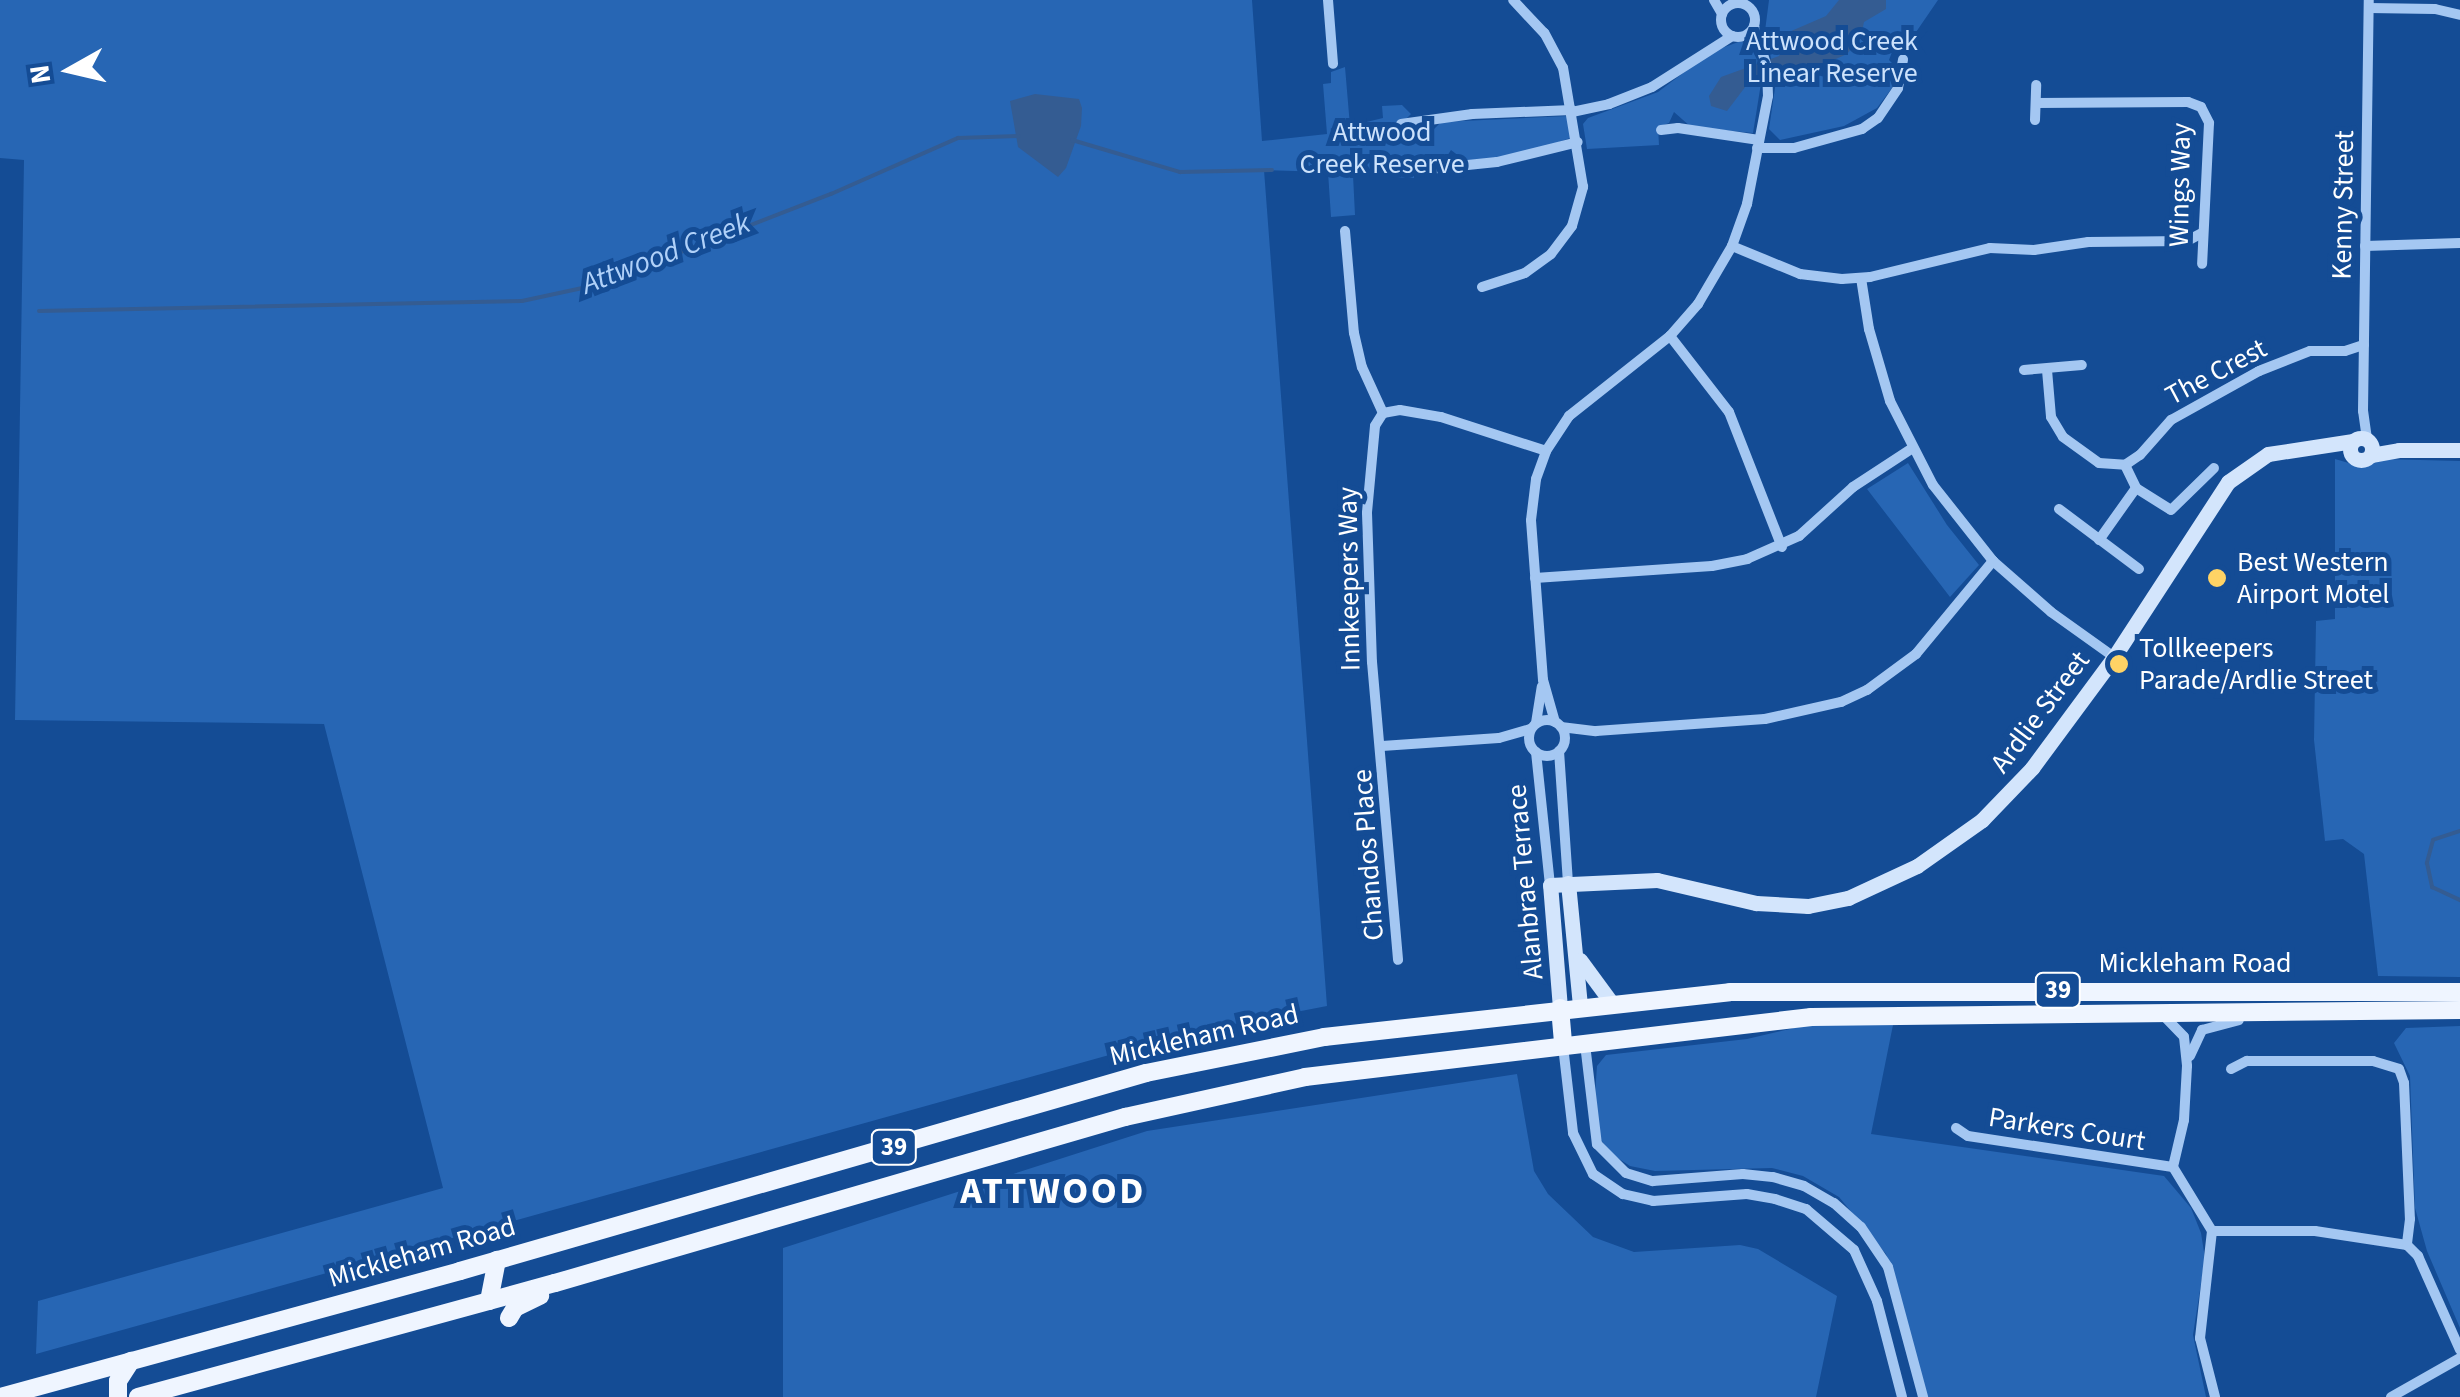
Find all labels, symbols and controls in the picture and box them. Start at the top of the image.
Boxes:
north arrow [20,20,120,120]
park label: Attwood Creek Linear Reserve [1746,24,1918,90]
text: N [19,62,61,86]
park label: Attwood Creek Reserve [1299,115,1465,181]
street label: Wings Way [2162,123,2198,247]
street label: Kenny Street [2325,130,2361,280]
water label: Attwood Creek [577,205,755,303]
street label: The Crest [2160,331,2272,413]
street label: Innkeepers Way [1331,487,1367,671]
place label: Best Western Airport Motel [2237,545,2389,611]
marker: Best Western Airport Motel [2206,567,2228,589]
place label: Tollkeepers Parade/Ardlie Street [2139,631,2373,697]
street label: Ardlie Street [1983,644,2097,780]
marker: Tollkeepers Parade/Ardlie Street [2108,653,2130,675]
street label: Chandos Place [1345,768,1391,942]
street label: Alanbrae Terrace [1500,783,1550,981]
street label: Mickleham Road [2098,946,2292,980]
road number: 39 [2033,970,2083,1010]
street label: Mickleham Road [1106,997,1302,1073]
street label: Parkers Court [1986,1100,2148,1158]
road number: 39 [869,1127,919,1167]
district label: ATTWOOD [960,1169,1146,1215]
street label: Mickleham Road [325,1209,519,1295]

